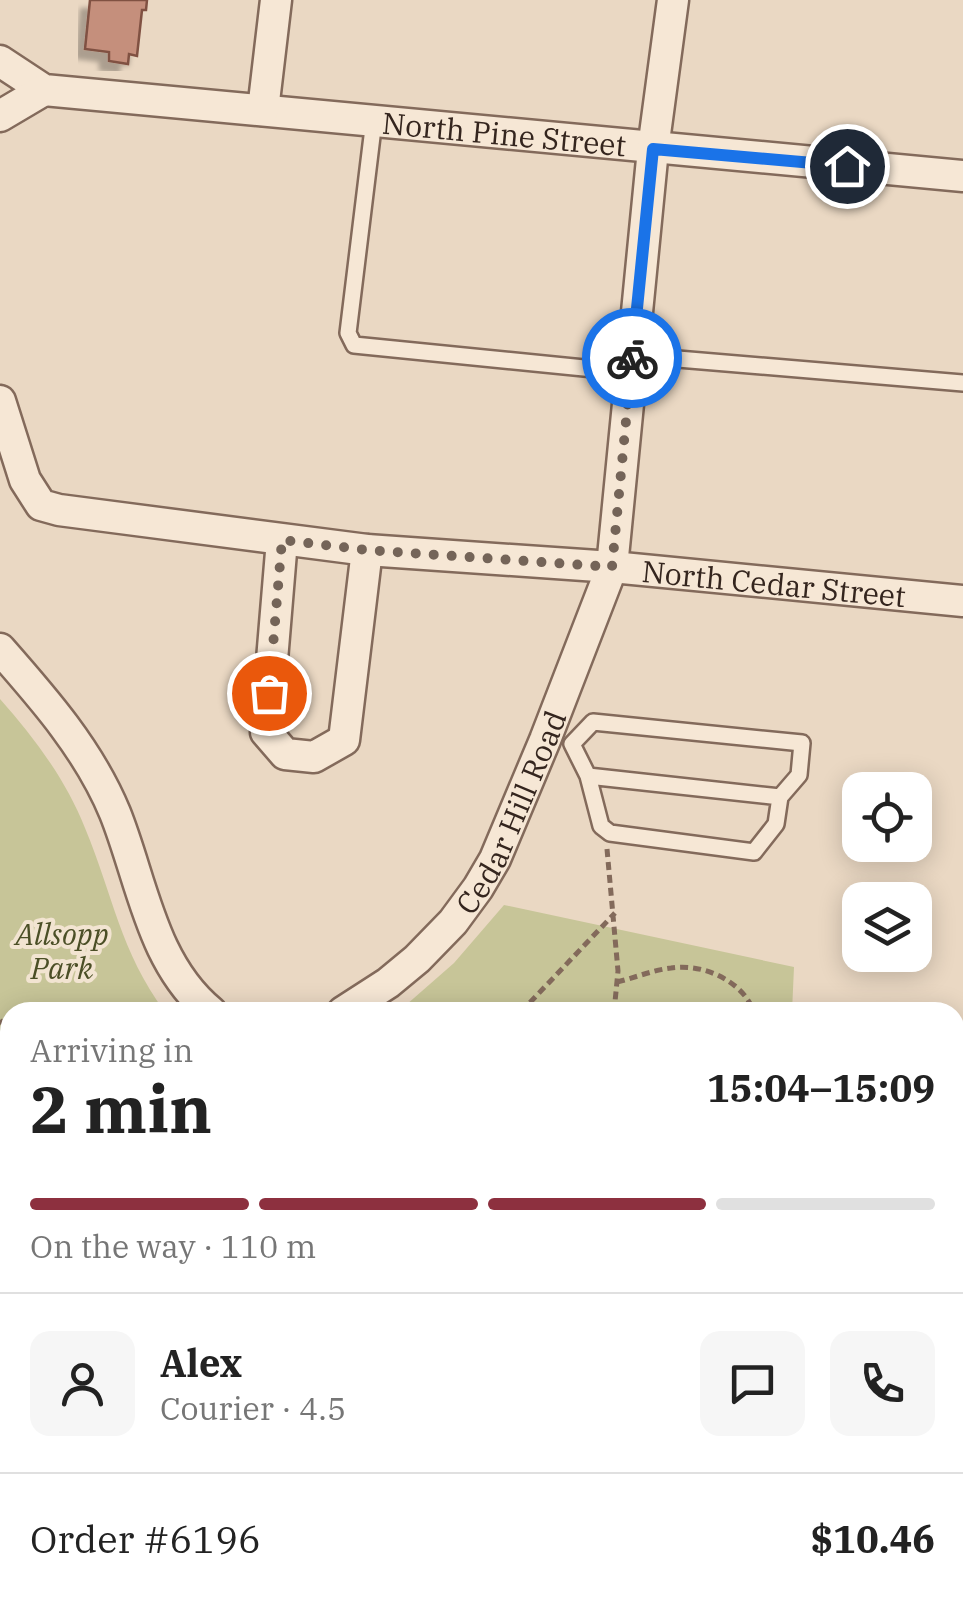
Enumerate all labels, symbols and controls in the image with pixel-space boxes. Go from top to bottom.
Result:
street label: North Pine Street [381,102,628,164]
pin [805,124,890,209]
icon: home [820,139,875,194]
courier [582,308,682,408]
icon: bike [605,331,660,386]
street label: North Cedar Street [640,551,908,615]
pin [227,651,312,736]
icon: bag [242,666,297,721]
street label: Cedar Hill Road [446,705,574,921]
map controls [842,772,932,972]
button: locate [842,772,932,862]
button: layers [842,882,932,972]
park label: Allsopp Park [13,914,109,987]
text: Arriving in [30,1029,193,1071]
text: 15:04–15:09 [707,1063,935,1112]
text: 2 min [30,1066,212,1151]
text: On the way · 110 m [30,1225,316,1267]
button: person [30,1331,135,1436]
button: chat [700,1331,805,1436]
button: phone [830,1331,935,1436]
text: Alex [160,1338,242,1387]
text: Courier · 4.5 [160,1387,346,1429]
text: Order #6196 [30,1514,261,1563]
text: $10.46 [810,1514,935,1563]

